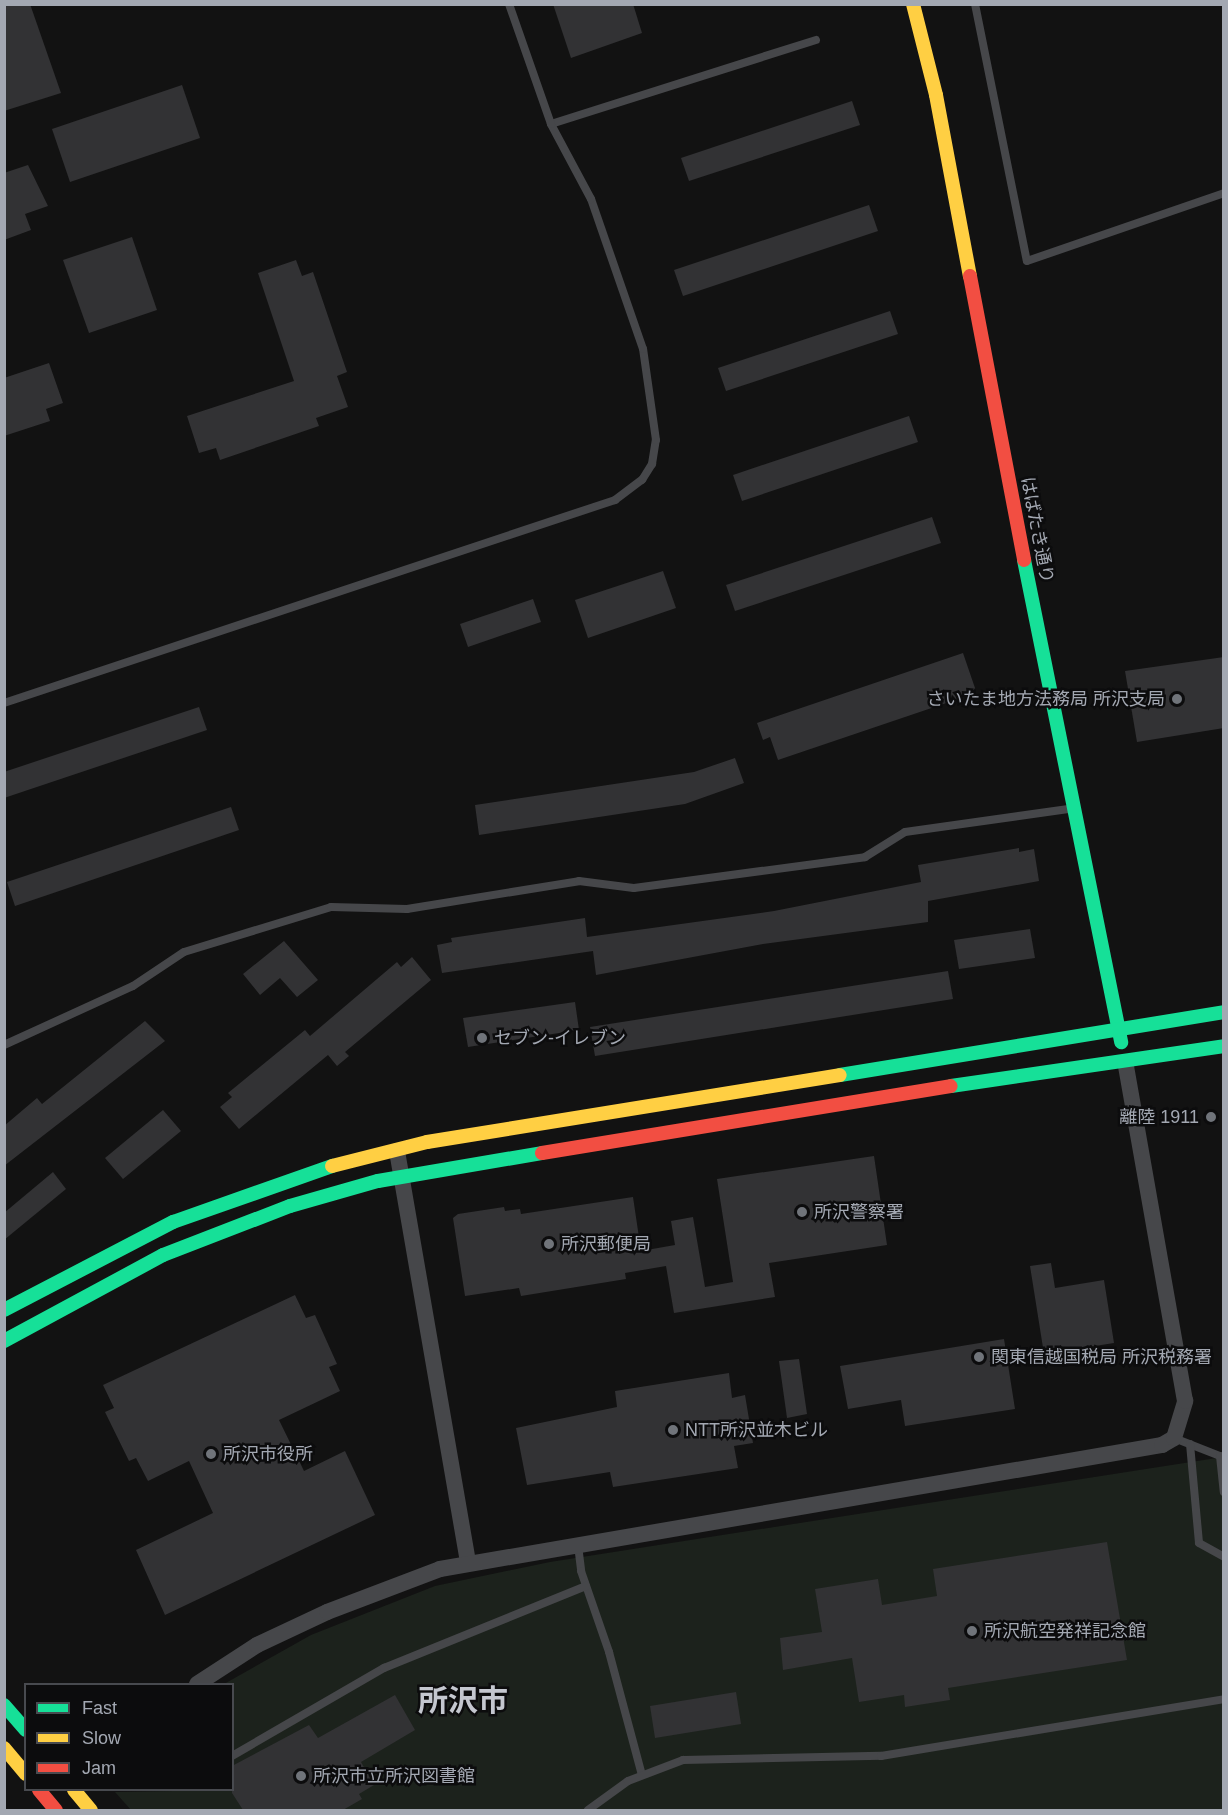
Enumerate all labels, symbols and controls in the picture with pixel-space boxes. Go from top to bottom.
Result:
street label: はばたき通り [1016,475,1058,585]
place label: さいたま地方法務局 所沢支局 [926,688,1165,710]
marker: さいたま地方法務局 所沢支局 [1170,692,1184,706]
place label: セブン-イレブン [494,1027,626,1049]
marker: セブン-イレブン [475,1031,489,1045]
place label: 離陸 1911 [1119,1106,1199,1128]
marker: 離陸 1911 [1204,1110,1218,1124]
place label: 所沢警察署 [814,1201,904,1223]
marker: 所沢警察署 [795,1205,809,1219]
place label: 所沢郵便局 [561,1233,651,1255]
marker: 所沢郵便局 [542,1237,556,1251]
place label: 関東信越国税局 所沢税務署 [991,1346,1212,1368]
marker: 関東信越国税局 所沢税務署 [972,1350,986,1364]
place label: NTT所沢並木ビル [685,1419,828,1441]
marker: NTT所沢並木ビル [666,1423,680,1437]
place label: 所沢市役所 [223,1443,313,1465]
marker: 所沢市役所 [204,1447,218,1461]
place label: 所沢航空発祥記念館 [984,1620,1146,1642]
marker: 所沢航空発祥記念館 [965,1624,979,1638]
legend [24,1683,234,1791]
district label: 所沢市 [418,1683,508,1719]
text: Fast [82,1698,117,1718]
text: Slow [82,1728,121,1748]
text: Jam [82,1758,116,1778]
place label: 所沢市立所沢図書館 [313,1765,475,1787]
marker: 所沢市立所沢図書館 [294,1769,308,1783]

